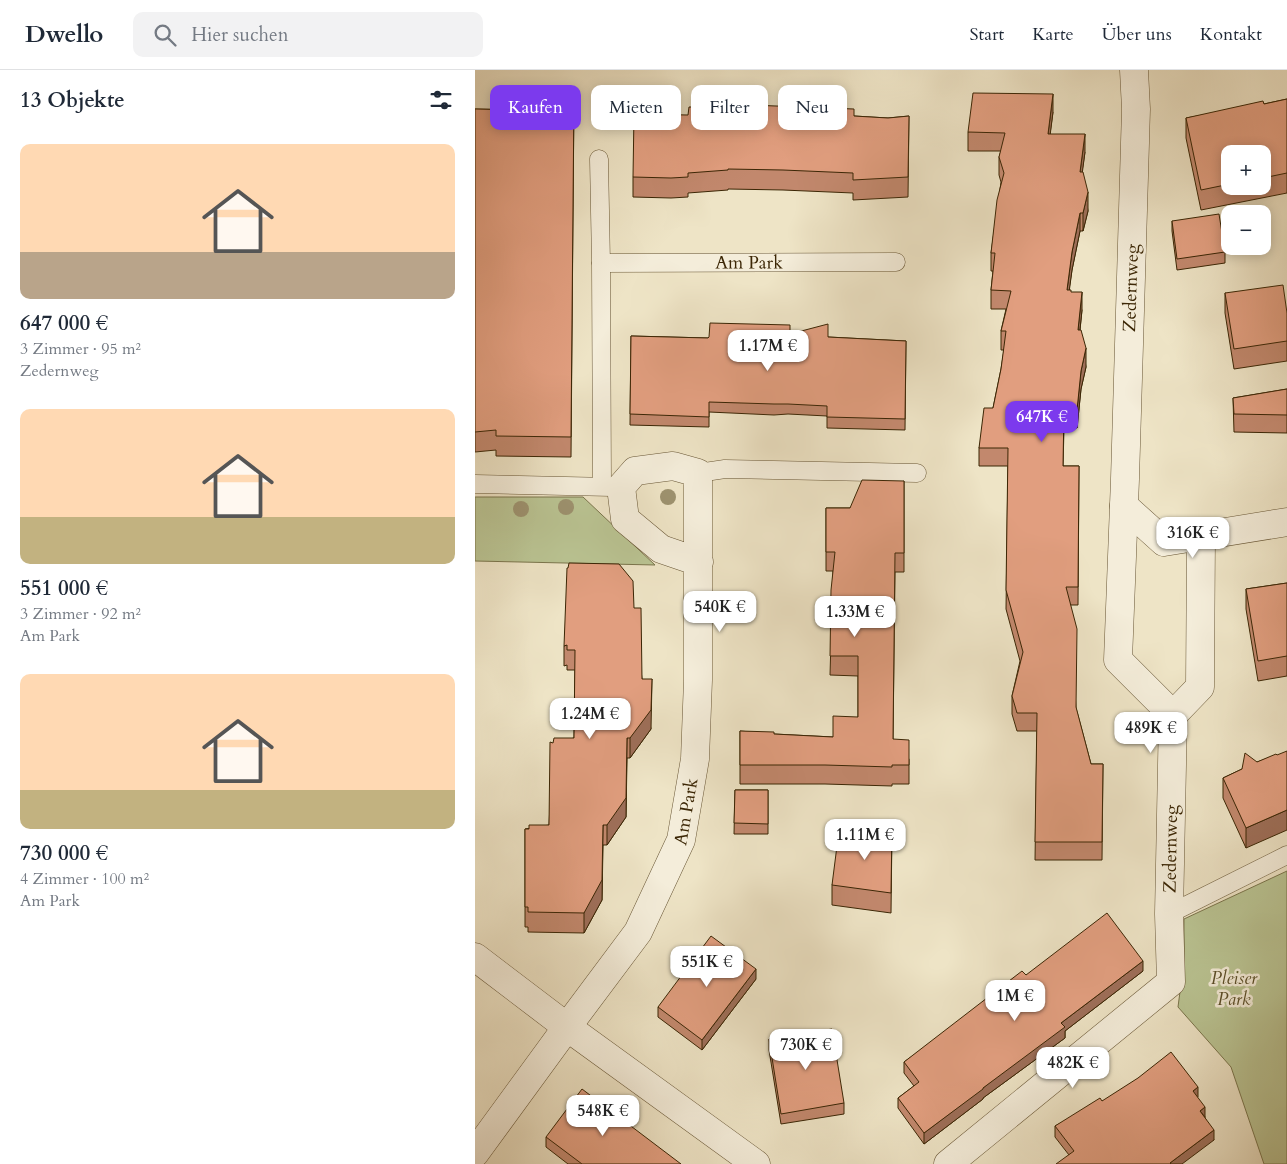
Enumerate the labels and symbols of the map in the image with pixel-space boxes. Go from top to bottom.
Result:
street label: Zedernweg [1117,243,1145,333]
street label: Am Park [715,250,783,275]
pin: 1.17M € [722,330,814,372]
pin: 647K € [1001,400,1083,443]
pin: 316K € [1152,516,1234,559]
pin: 540K € [679,590,761,633]
pin: 1.33M € [809,596,901,638]
pin: 1.24M € [544,698,636,740]
pin: 489K € [1110,712,1192,754]
street label: Am Park [668,776,704,847]
street label: Zedernweg [1157,804,1184,893]
pin: 1.11M € [819,818,911,861]
pin: 551K € [666,946,748,988]
park label: Pleiser Park [1211,966,1258,1012]
pin: 1M € [985,980,1045,1022]
pin: 730K € [765,1028,847,1071]
pin: 482K € [1032,1046,1114,1089]
pin: 548K € [562,1094,644,1137]

